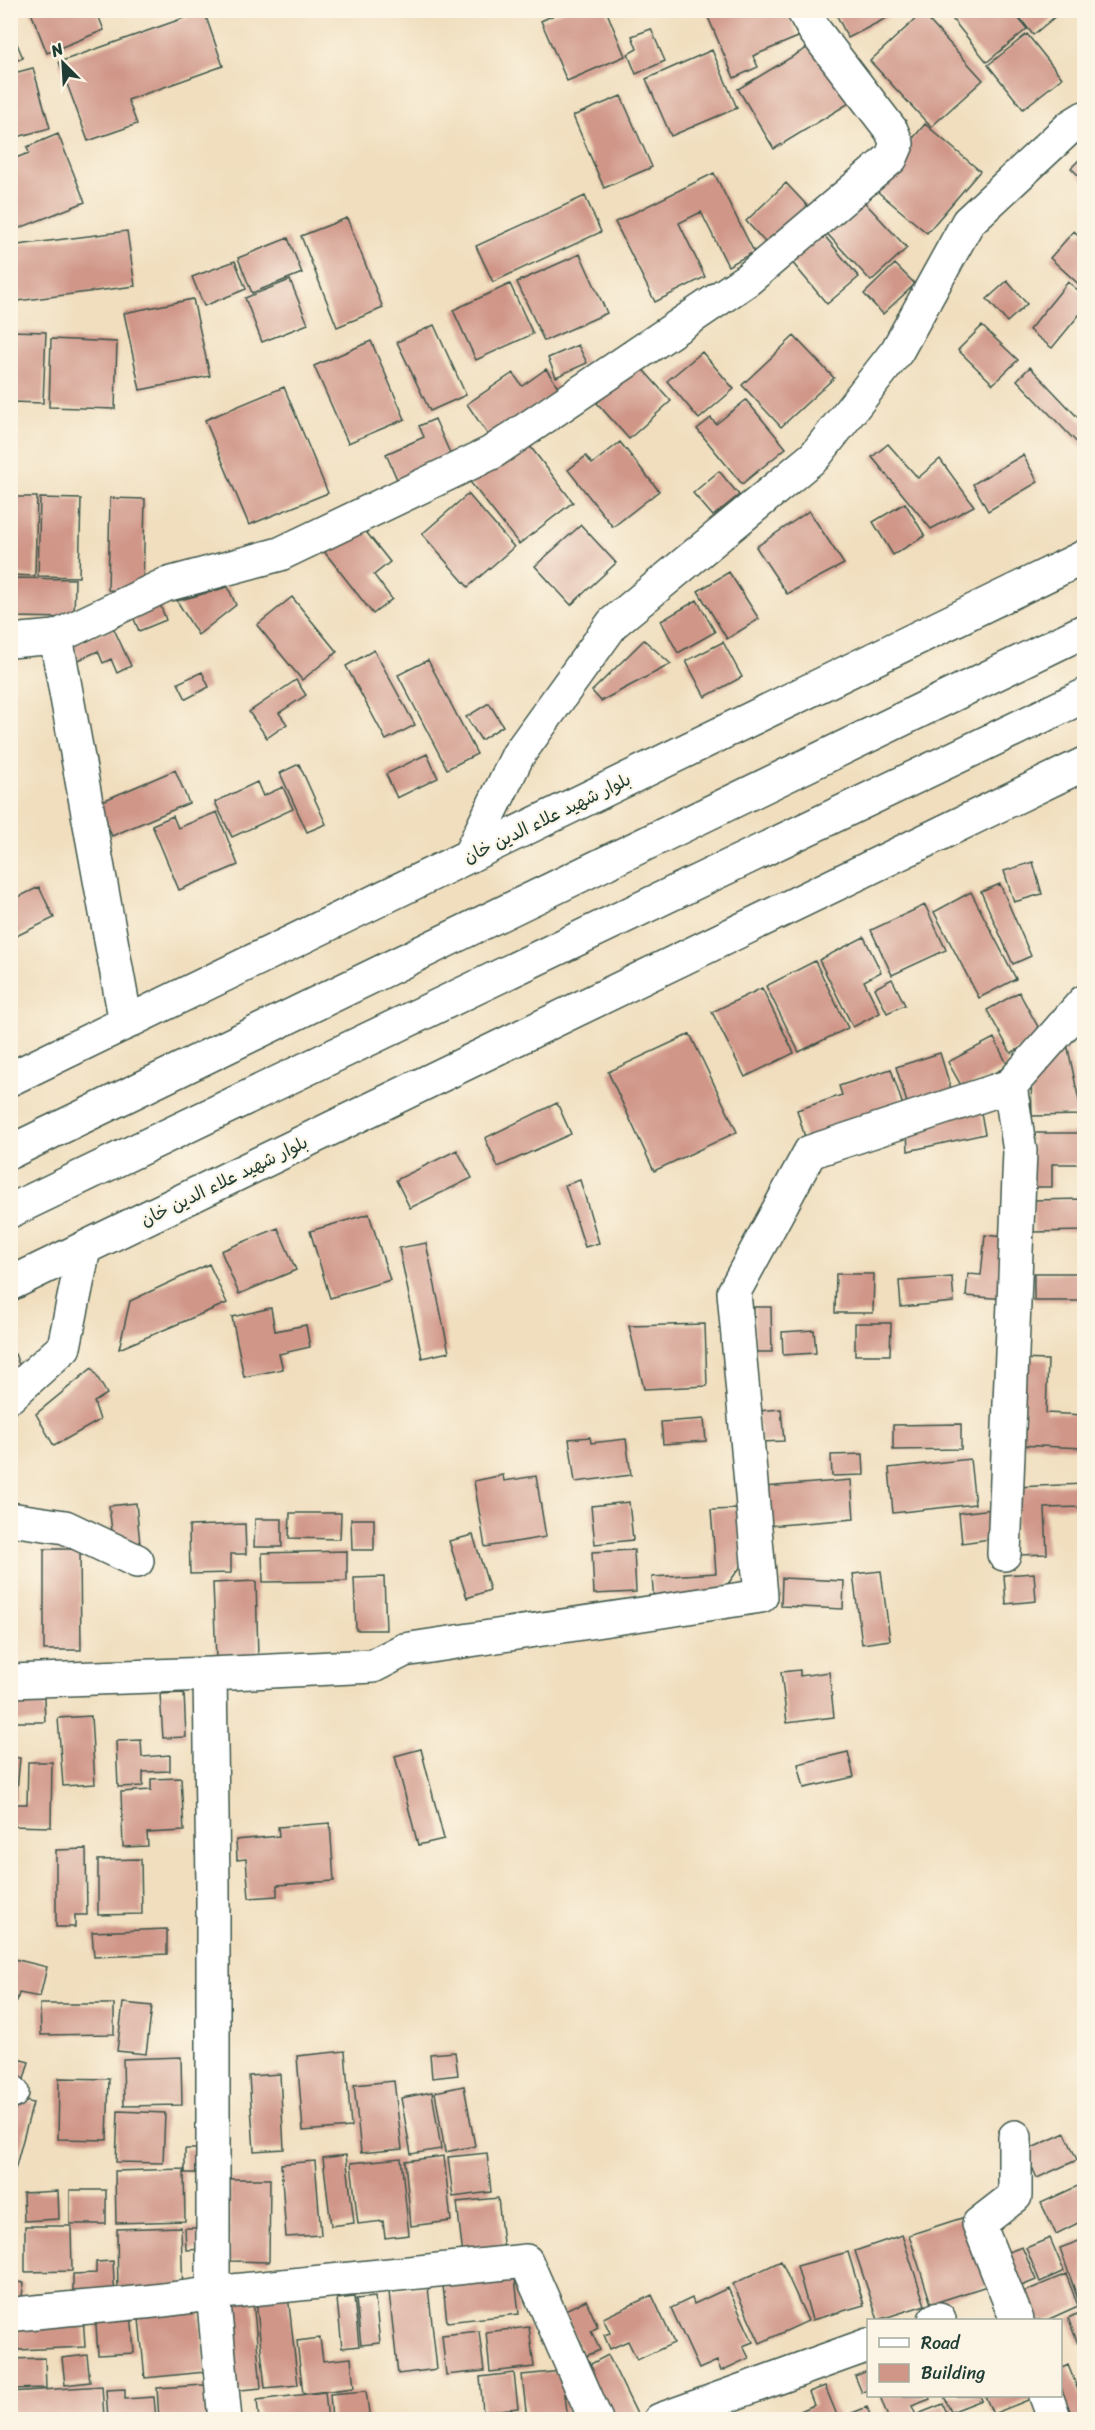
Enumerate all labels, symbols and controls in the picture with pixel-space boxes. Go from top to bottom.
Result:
north arrow [33,33,93,93]
text: N [45,34,69,66]
street label: بلوار شهید علاء الدین خان [458,763,636,873]
street label: بلوار شهید علاء الدین خان [135,1126,313,1236]
legend [867,2319,1062,2397]
text: Road [921,2327,961,2359]
text: Building [921,2357,985,2389]

